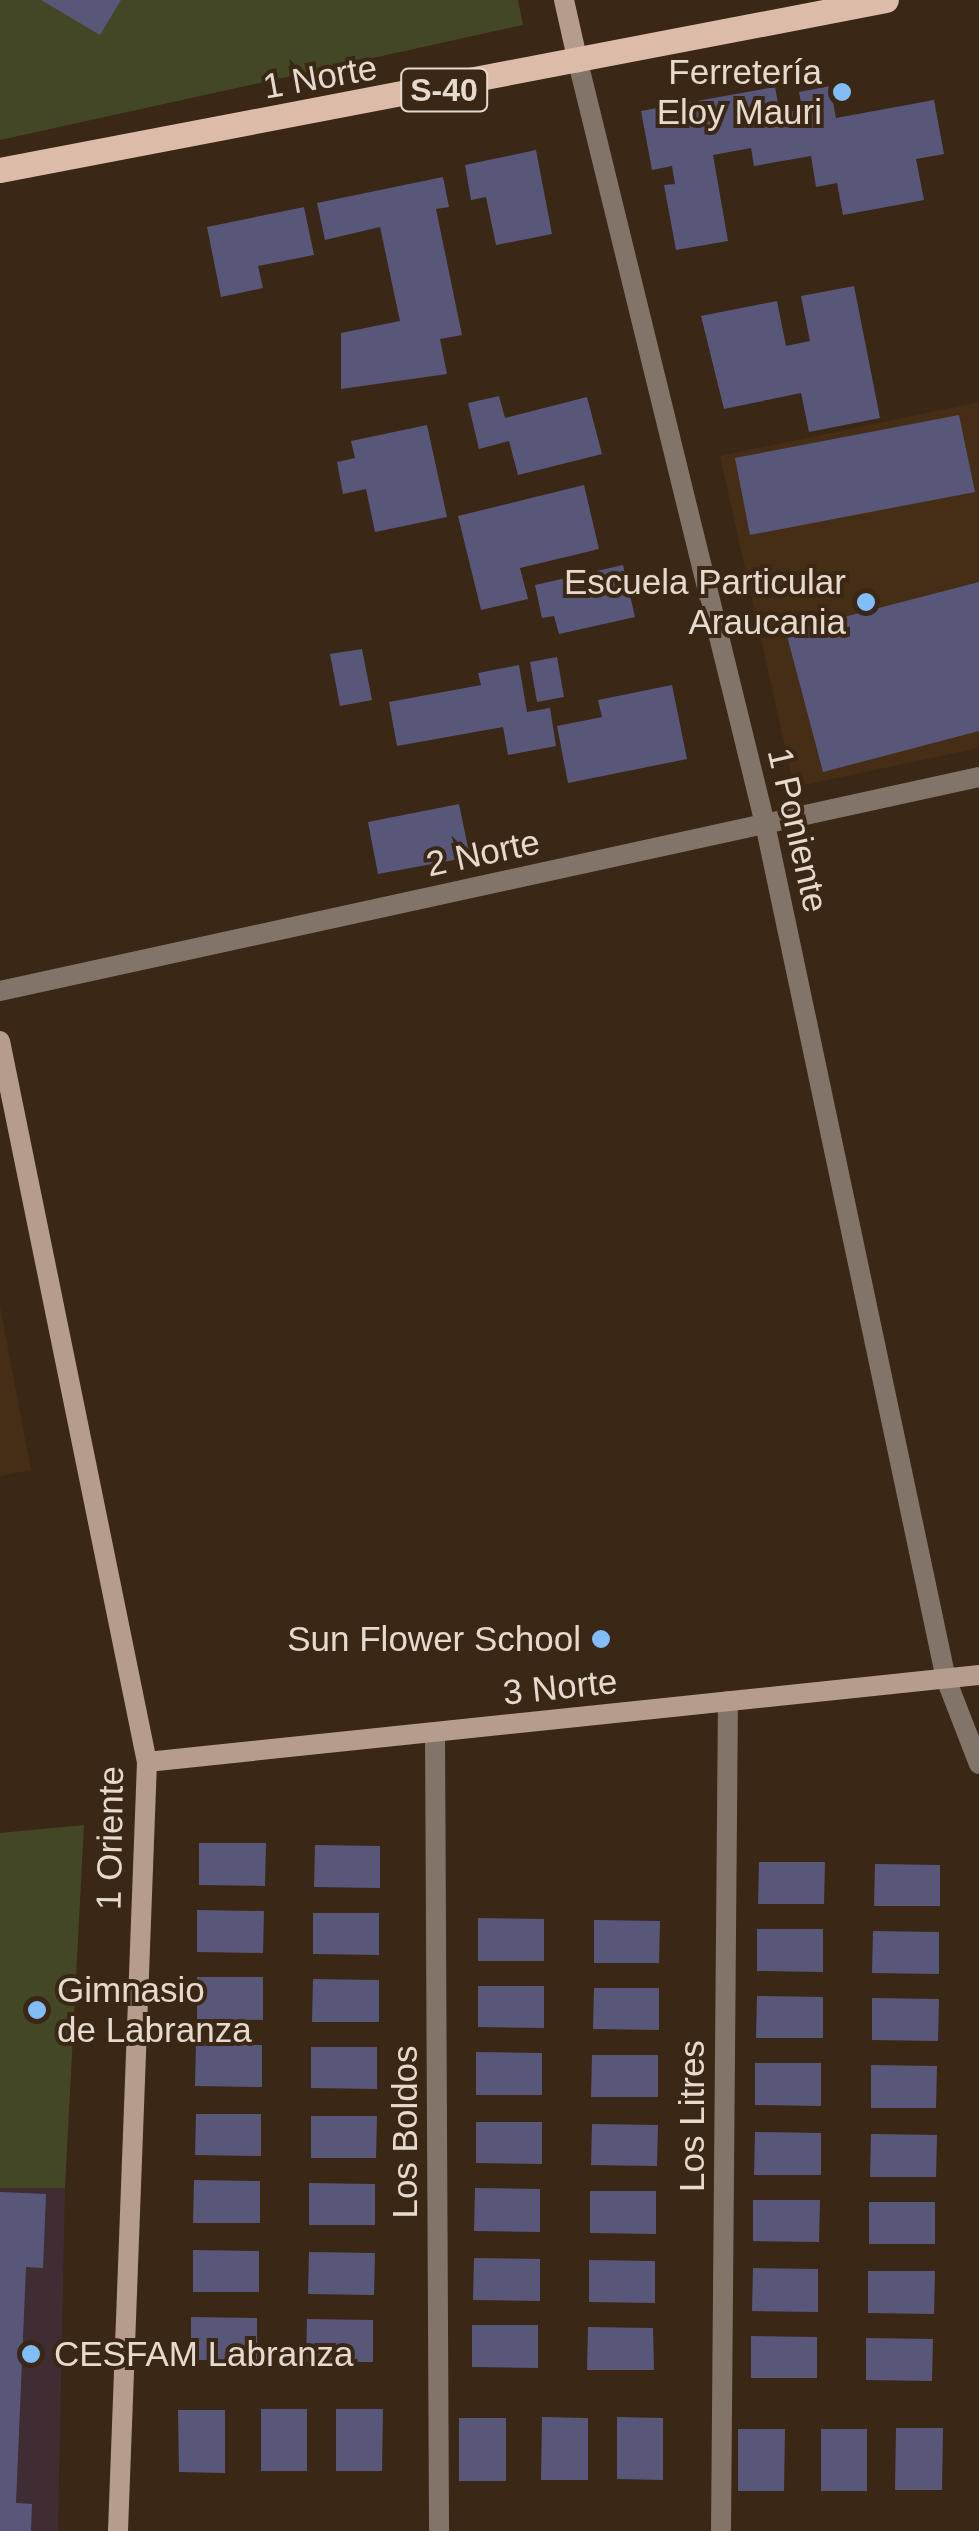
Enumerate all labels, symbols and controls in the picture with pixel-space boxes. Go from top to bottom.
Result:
street label: 1 Norte [260,46,380,108]
place label: Ferretería Eloy Mauri [657,51,822,133]
road number: S-40 [399,63,489,117]
marker: Ferretería Eloy Mauri [831,81,853,103]
place label: Escuela Particular Araucania [564,561,846,643]
marker: Escuela Particular Araucania [855,591,877,613]
street label: 1 Poniente [759,744,837,916]
street label: 2 Norte [423,821,543,885]
place label: Sun Flower School [287,1618,581,1660]
marker: Sun Flower School [590,1628,612,1650]
street label: 3 Norte [501,1660,619,1714]
street label: 1 Oriente [88,1766,132,1910]
place label: Gimnasio de Labranza [57,1969,252,2051]
marker: Gimnasio de Labranza [26,1999,48,2021]
street label: Los Litres [671,2040,713,2192]
street label: Los Boldos [384,2045,426,2219]
place label: CESFAM Labranza [54,2333,354,2375]
marker: CESFAM Labranza [18,2341,44,2367]

